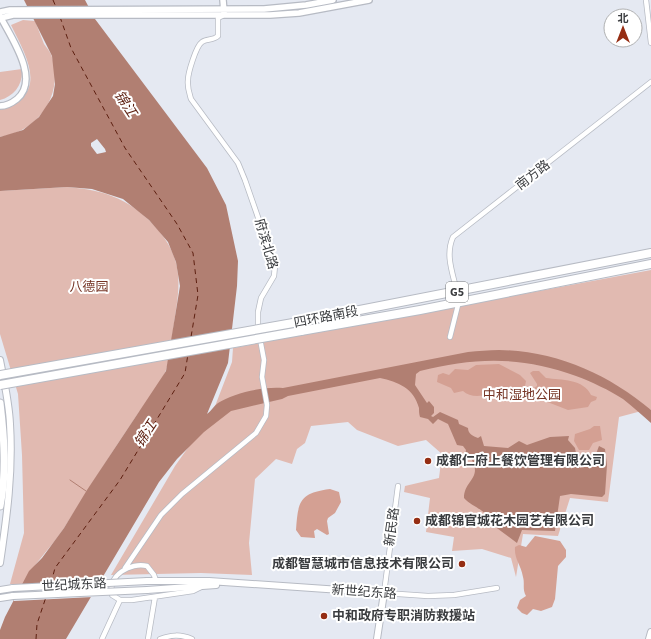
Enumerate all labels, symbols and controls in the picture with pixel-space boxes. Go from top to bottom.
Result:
north arrow [603,8,643,48]
text: 北 [618,11,629,26]
water label: 锦江 [109,87,142,123]
street label: 南方路 [512,156,554,194]
street label: 府滨北路 [250,217,282,271]
park label: 八德园 [69,278,109,296]
road number: G5 [446,282,468,302]
street label: 四环路南段 [292,302,360,332]
park label: 中和湿地公园 [483,386,561,404]
water label: 锦江 [130,415,163,451]
place label: 成都仁府上餐饮管理有限公司 [436,452,605,470]
marker: 成都仁府上餐饮管理有限公司 [423,456,433,466]
street label: 新民路 [380,506,404,548]
place label: 成都锦官城花木园艺有限公司 [425,512,594,530]
marker: 成都锦官城花木园艺有限公司 [412,516,422,526]
place label: 成都智慧城市信息技术有限公司 [272,555,454,573]
marker: 成都智慧城市信息技术有限公司 [457,559,467,569]
street label: 世纪城东路 [41,574,107,596]
street label: 新世纪东路 [331,581,397,603]
place label: 中和政府专职消防救援站 [332,607,475,625]
marker: 中和政府专职消防救援站 [319,611,329,621]

